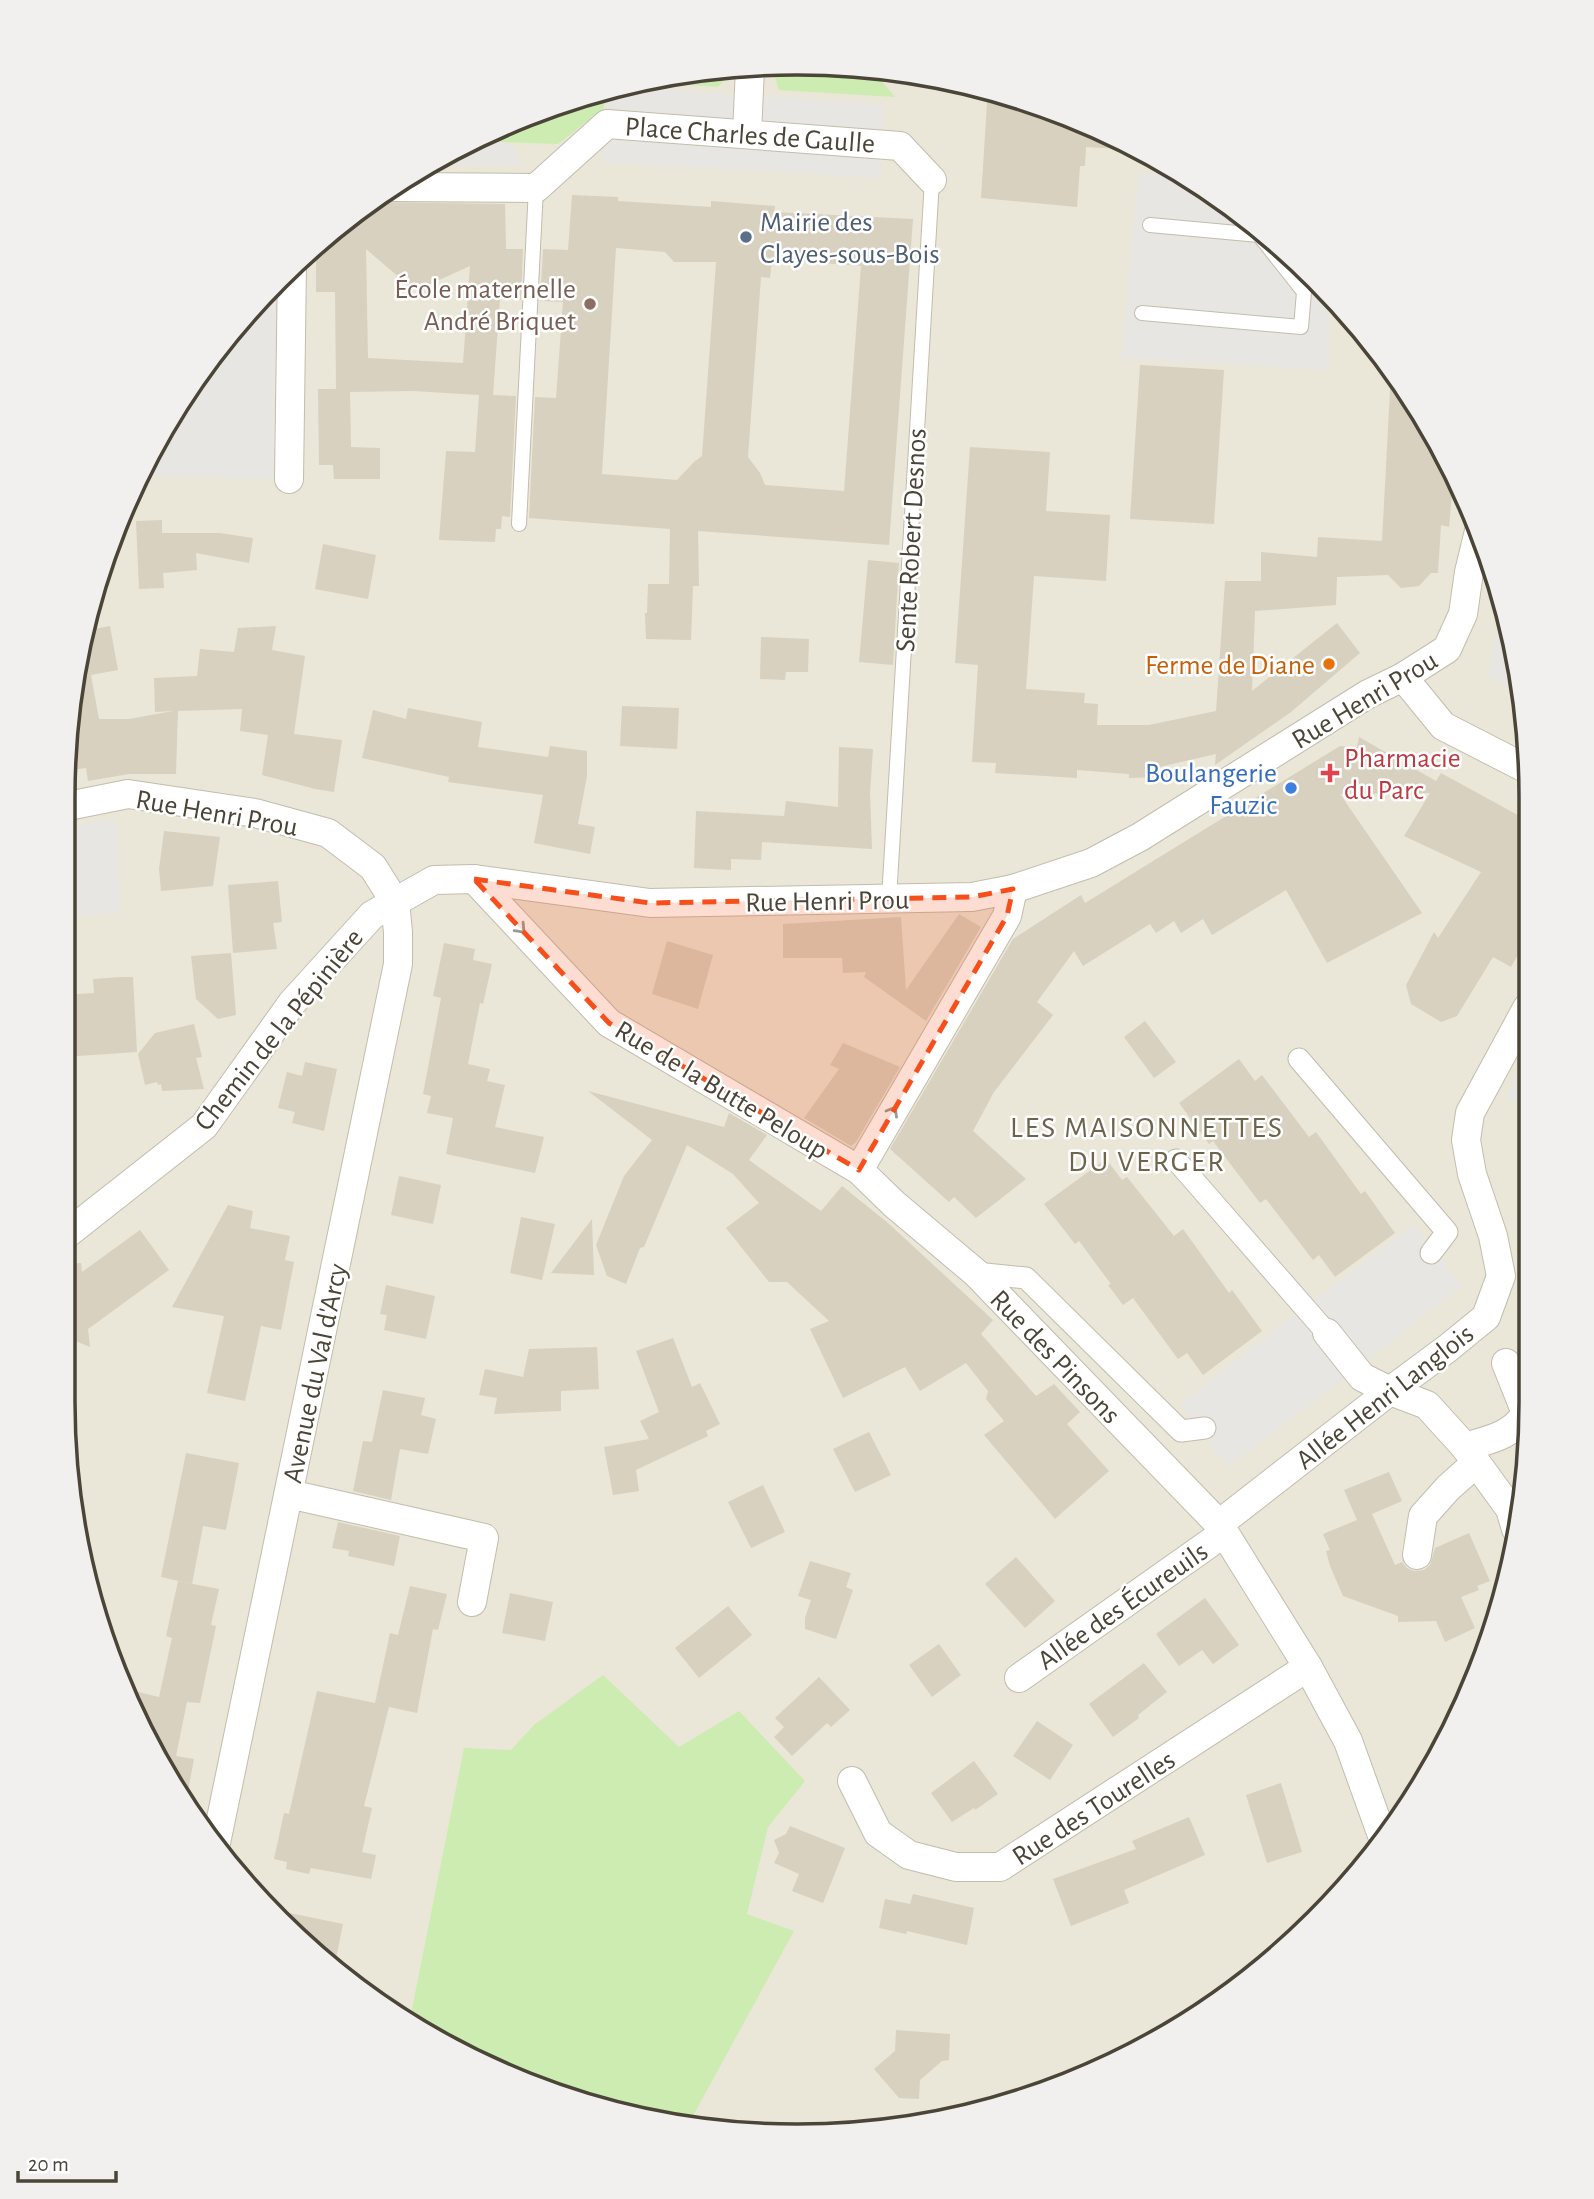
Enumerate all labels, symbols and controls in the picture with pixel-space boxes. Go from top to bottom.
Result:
street label: Place Charles de Gaulle [624,113,876,159]
place label: Mairie des Clayes-sous-Bois [760,209,940,269]
marker: Mairie des Clayes-sous-Bois [738,229,754,245]
place label: École maternelle André Briquet [394,273,576,336]
marker: École maternelle André Briquet [582,296,598,312]
street label: Sente Robert Desnos [892,427,932,653]
street label: Rue Henri Prou [1287,646,1443,755]
place label: Ferme de Diane [1145,652,1315,680]
marker: Ferme de Diane [1321,656,1337,672]
place label: Pharmacie du Parc [1344,745,1461,805]
place label: Boulangerie Fauzic [1145,760,1277,820]
marker: Pharmacie du Parc [1322,765,1338,781]
marker: Boulangerie Fauzic [1283,780,1299,796]
street label: Rue Henri Prou [133,786,300,842]
street label: Rue Henri Prou [745,887,909,917]
one-way arrow [512,920,525,933]
street label: Chemin de la Pépinière [190,924,369,1136]
street label: Rue de la Butte Peloup [610,1016,832,1165]
one-way arrow [885,1106,898,1118]
district label: LES MAISONNETTES DU VERGER [1010,1113,1284,1177]
street label: Avenue du Val d'Arcy [279,1261,353,1486]
street label: Rue des Pinsons [984,1285,1125,1430]
street label: Allée Henri Langlois [1291,1320,1479,1475]
street label: Allée des Écureuils [1031,1535,1213,1676]
street label: Rue des Tourelles [1008,1746,1180,1872]
scale bar [18,2140,116,2184]
text: 20 m [28,2154,69,2175]

